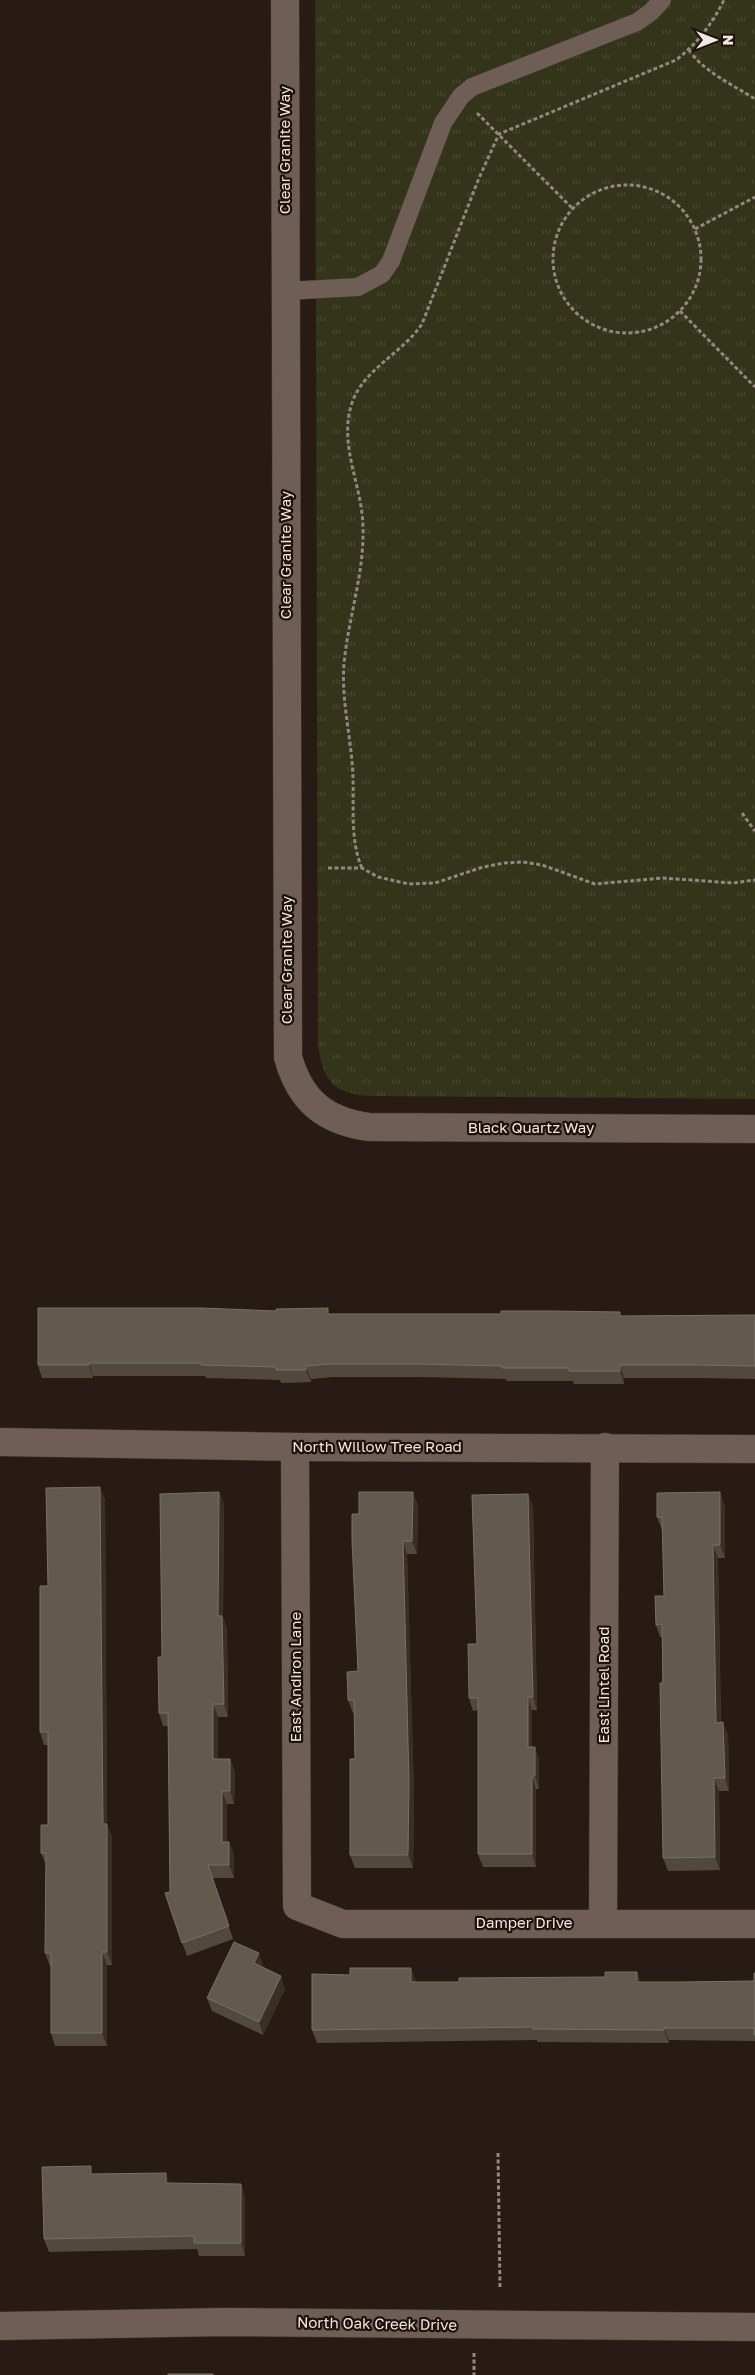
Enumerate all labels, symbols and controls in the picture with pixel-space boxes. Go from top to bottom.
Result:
north arrow [690,15,740,65]
text: N [720,35,737,45]
street label: Clear Granite Way [275,85,293,214]
street label: Clear Granite Way [276,490,294,619]
street label: Clear Granite Way [277,895,295,1024]
street label: Black Quartz Way [468,1118,595,1136]
street label: North Willow Tree Road [292,1437,462,1455]
street label: East Andiron Lane [286,1611,304,1742]
street label: East Lintel Road [594,1627,612,1743]
street label: Damper Drive [476,1913,573,1931]
street label: North Oak Creek Drive [297,2313,457,2333]

